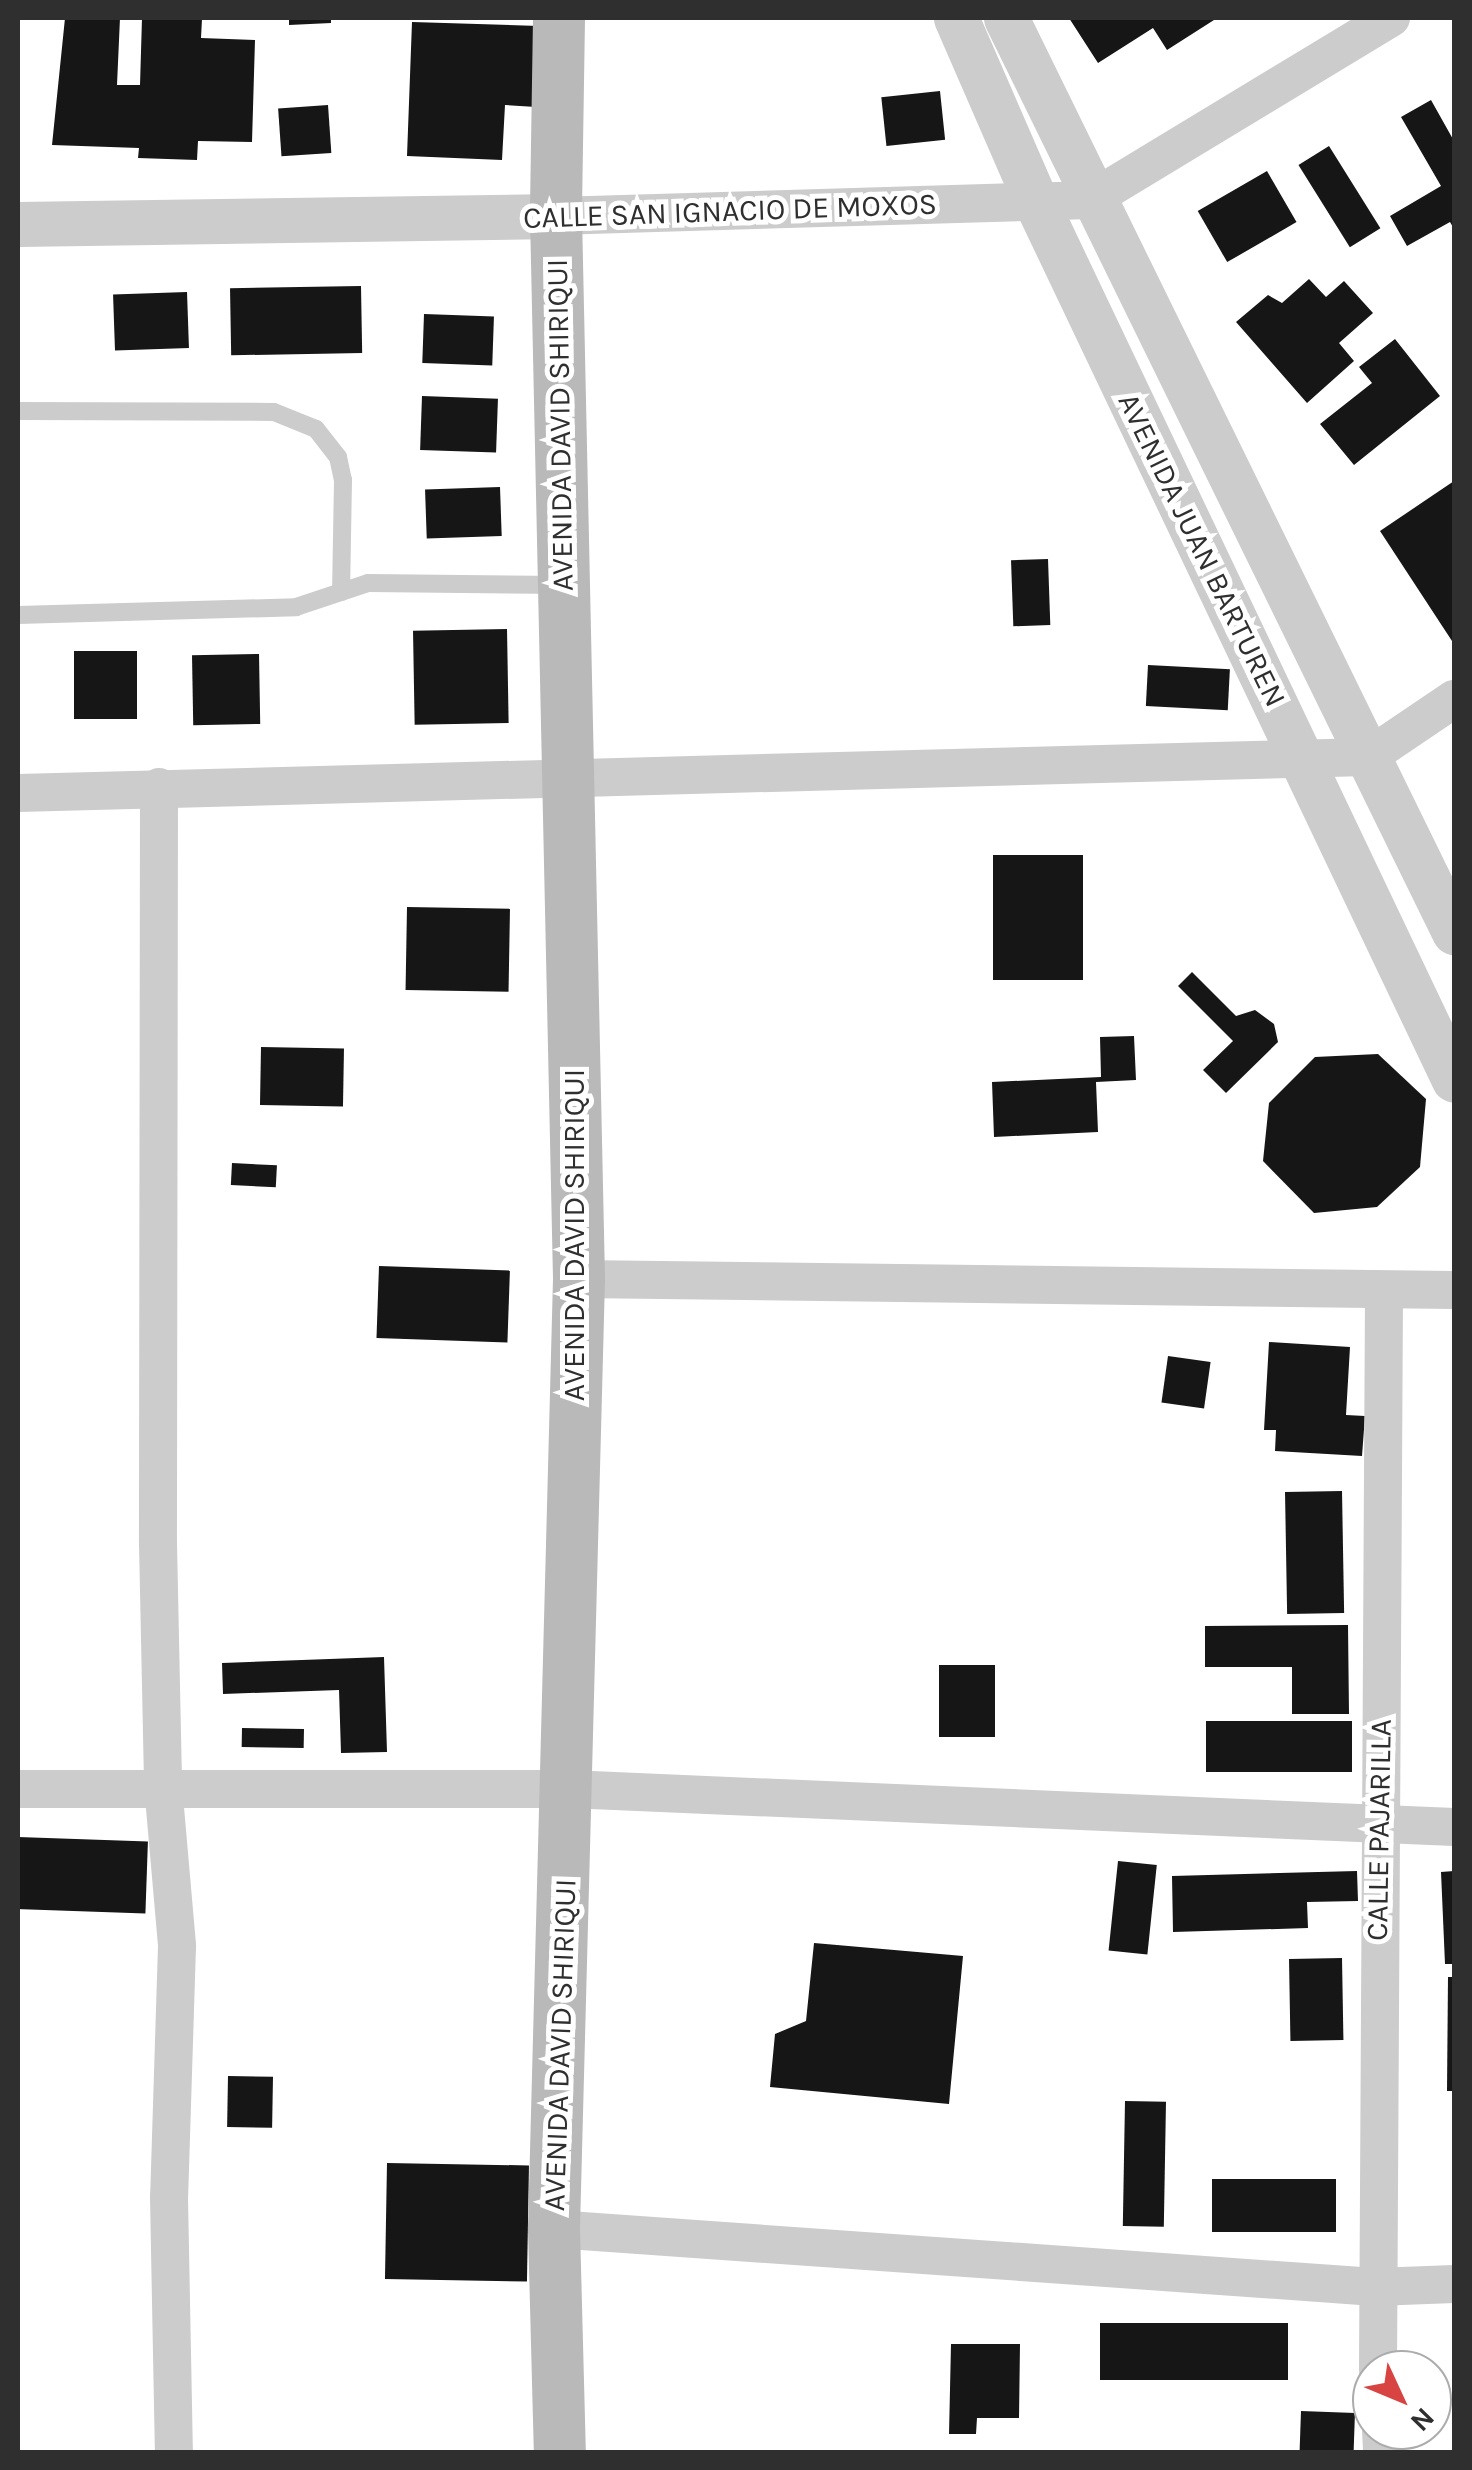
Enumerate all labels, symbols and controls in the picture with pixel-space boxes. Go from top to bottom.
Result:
street label: CALLE SAN IGNACIO DE MOXOS [522,186,938,236]
street label: AVENIDA DAVID SHIRIQUI [539,258,581,592]
street label: AVENIDA JUAN BARTUREN [1110,387,1294,713]
street label: AVENIDA DAVID SHIRIQUI [556,1069,592,1401]
street label: CALLE PAJARILLA [1359,1719,1399,1941]
street label: AVENIDA DAVID SHIRIQUI [536,1878,584,2212]
north arrow [1352,2350,1452,2450]
text: N [1404,2401,1441,2438]

